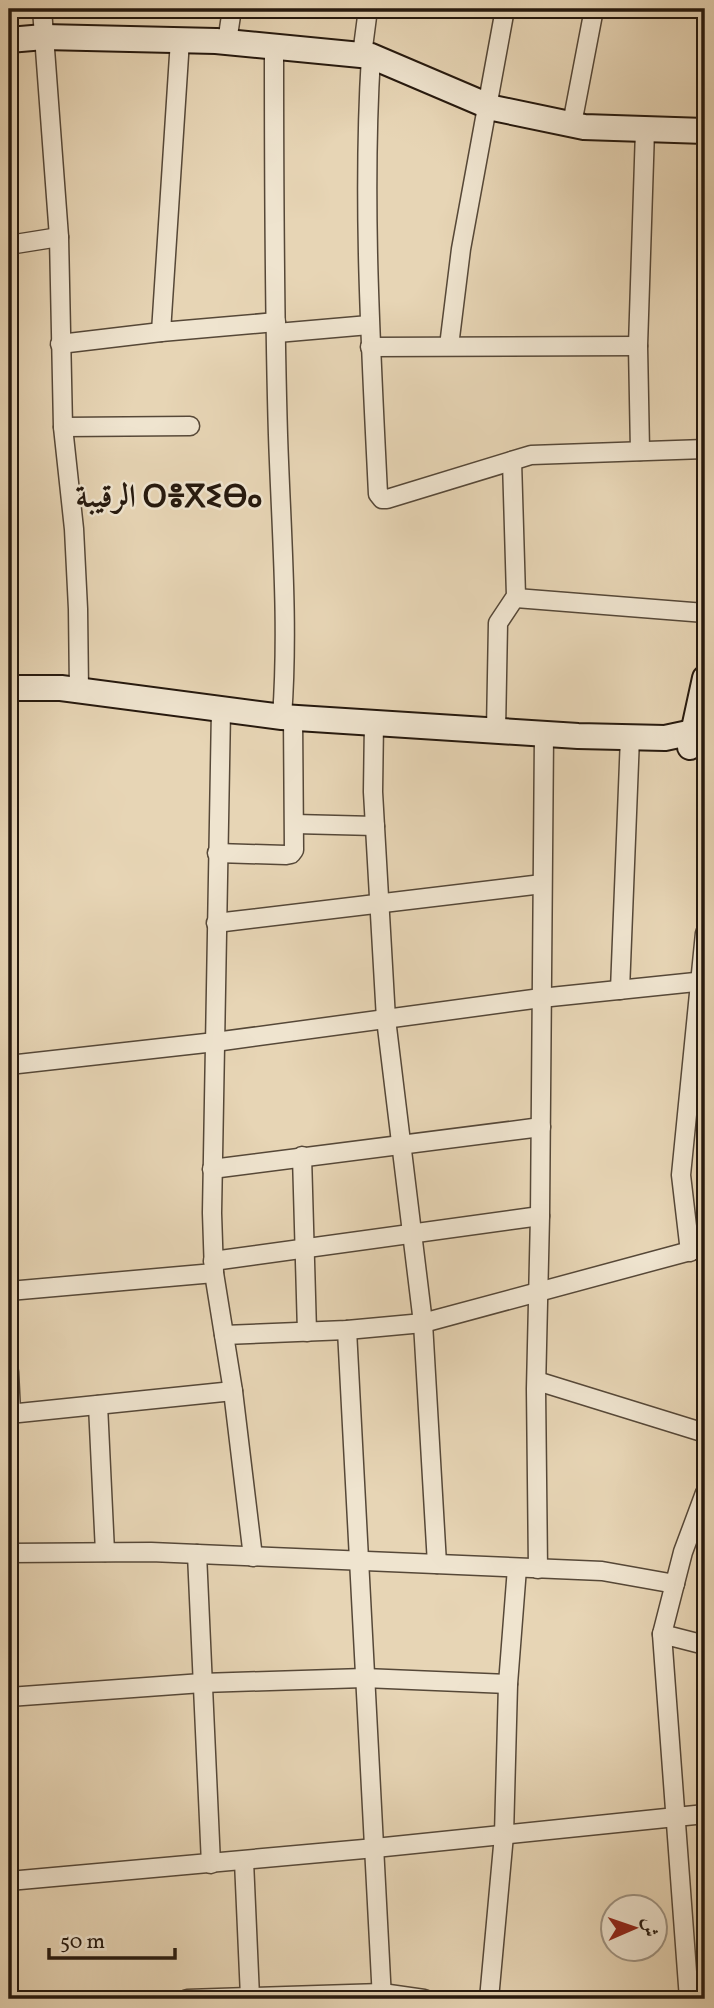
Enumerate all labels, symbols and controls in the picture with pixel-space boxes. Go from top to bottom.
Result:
district label: الرقيبة ⵔⴻⴳⵉⴱⴰ [76,477,262,521]
north arrow [598,1892,668,1962]
scale bar [49,1917,175,1961]
text: ش [636,1918,662,1937]
text: 50 m [60,1928,105,1957]

